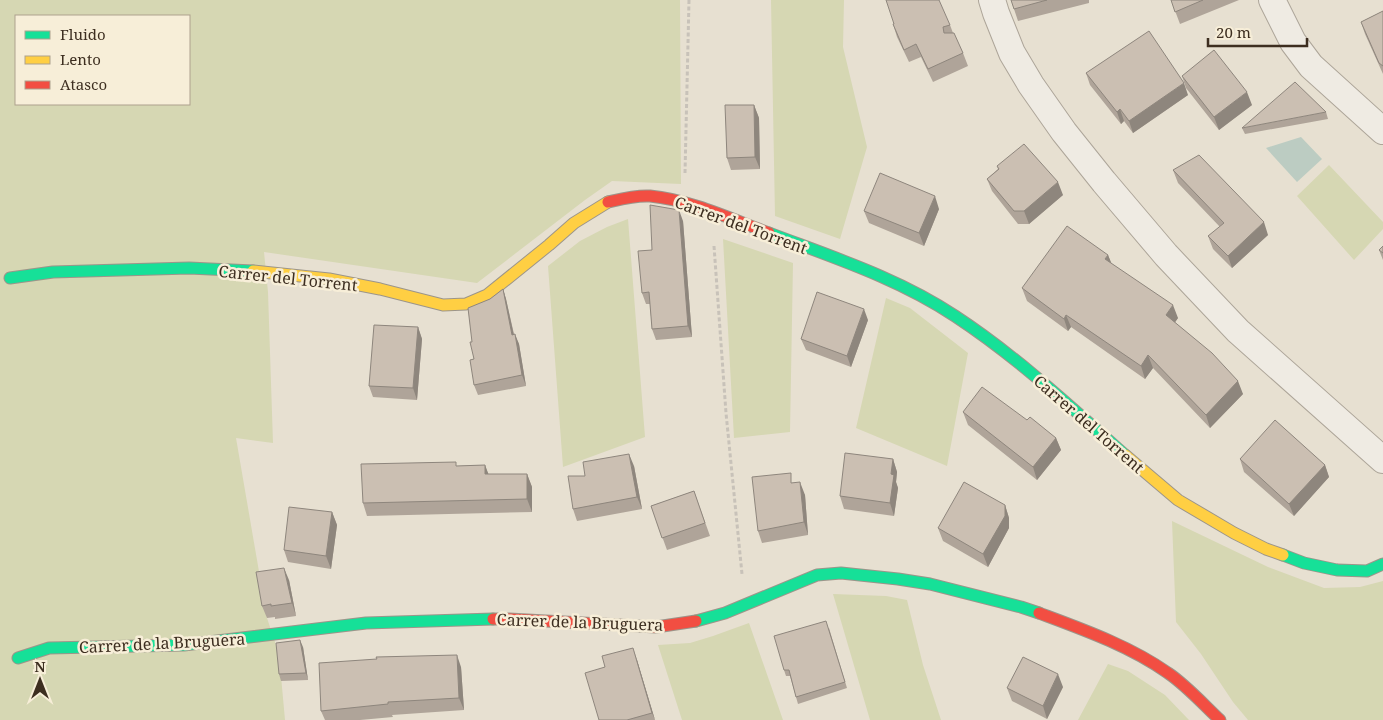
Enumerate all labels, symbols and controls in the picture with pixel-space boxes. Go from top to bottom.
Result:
legend [15,15,190,105]
scale bar [1208,15,1307,47]
text: 20 m [1216,22,1251,42]
text: Fluido [60,24,106,44]
text: Lento [60,49,101,69]
text: Atasco [60,74,107,94]
street label: Carrer del Torrent [672,191,811,259]
street label: Carrer del Torrent [217,260,359,296]
street label: Carrer del Torrent [1029,370,1149,478]
street label: Carrer de la Bruguera [496,608,664,636]
street label: Carrer de la Bruguera [78,628,246,658]
north arrow [15,655,65,705]
text: N [34,657,46,676]

